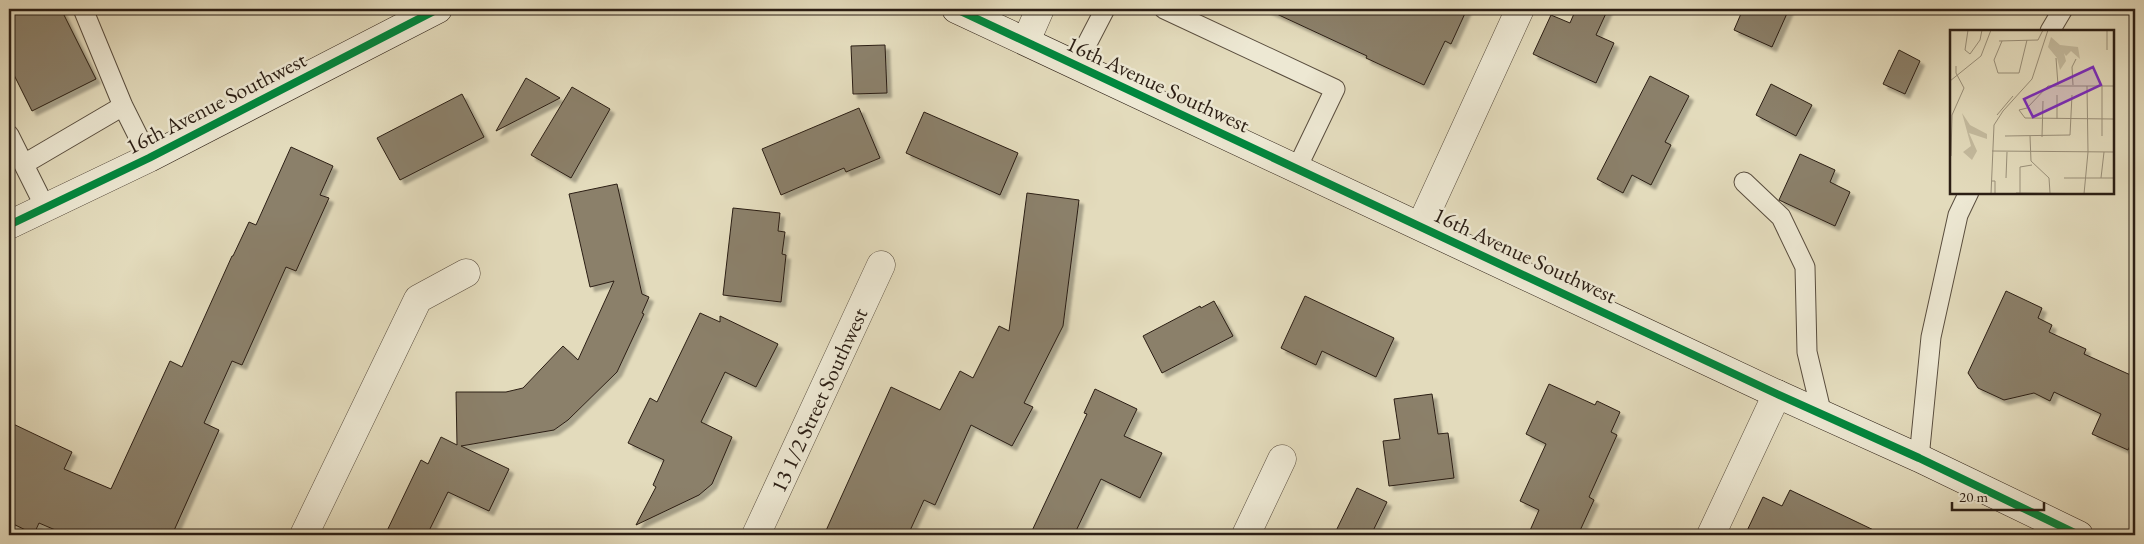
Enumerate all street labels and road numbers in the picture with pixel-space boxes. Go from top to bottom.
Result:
street label: 16th Avenue Southwest [1062,29,1254,139]
street label: 16th Avenue Southwest [121,45,311,161]
street label: 16th Avenue Southwest [1429,200,1621,310]
street label: 13 1/2 Street Southwest [763,303,874,497]

